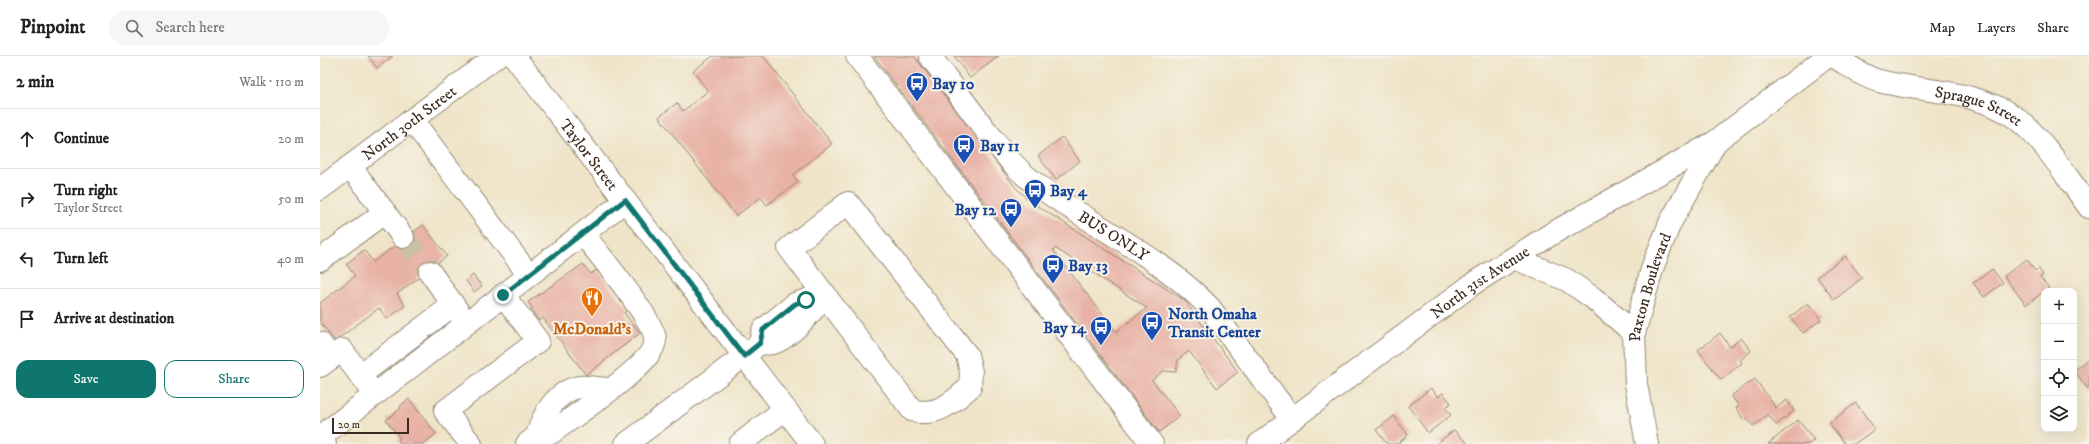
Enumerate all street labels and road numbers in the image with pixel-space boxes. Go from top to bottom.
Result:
street label: North 30th Street [358,81,460,165]
street label: Sprague Street [1934,82,2027,131]
street label: Taylor Street [555,115,622,195]
street label: BUS ONLY [1074,206,1153,266]
street label: Paxton Boulevard [1625,230,1676,342]
street label: North 31st Avenue [1427,241,1534,323]

